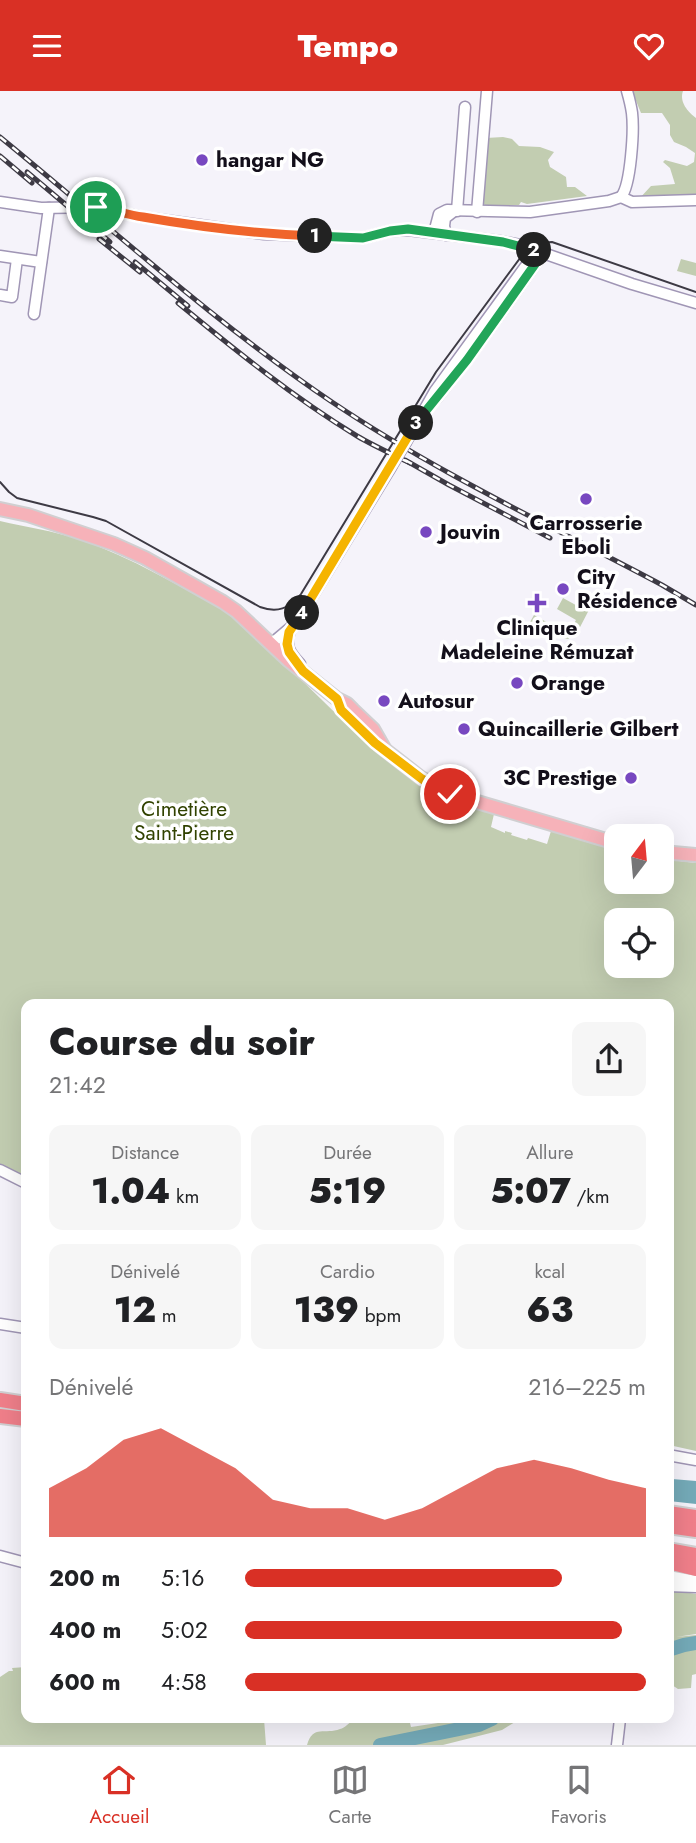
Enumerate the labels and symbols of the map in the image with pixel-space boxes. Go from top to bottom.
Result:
place label: hangar NG [216,145,324,175]
marker: hangar NG [194,152,210,168]
pin [66,177,126,237]
pin: 1 [298,219,332,253]
pin: 2 [516,233,552,267]
pin: 3 [398,405,434,441]
marker: Carrosserie Eboli [578,491,594,507]
place label: Carrosserie Eboli [529,508,643,562]
place label: Jouvin [436,517,500,547]
marker: Jouvin [418,524,434,540]
place label: City Résidence [577,562,677,616]
marker: City Résidence [555,581,571,597]
marker: Clinique Madeleine Rémuzat [527,593,547,613]
pin: 4 [284,595,320,631]
place label: Clinique Madeleine Rémuzat [441,613,634,667]
place label: Orange [531,668,605,698]
marker: Orange [509,675,525,691]
place label: Autosur [397,686,475,716]
marker: Autosur [376,693,392,709]
place label: Quincaillerie Gilbert [478,714,679,744]
marker: Quincaillerie Gilbert [456,721,472,737]
place label: 3C Prestige [503,763,617,793]
pin [420,764,480,824]
marker: 3C Prestige [623,770,639,786]
park label: Cimetière Saint-Pierre [134,794,234,848]
north arrow [604,824,674,894]

